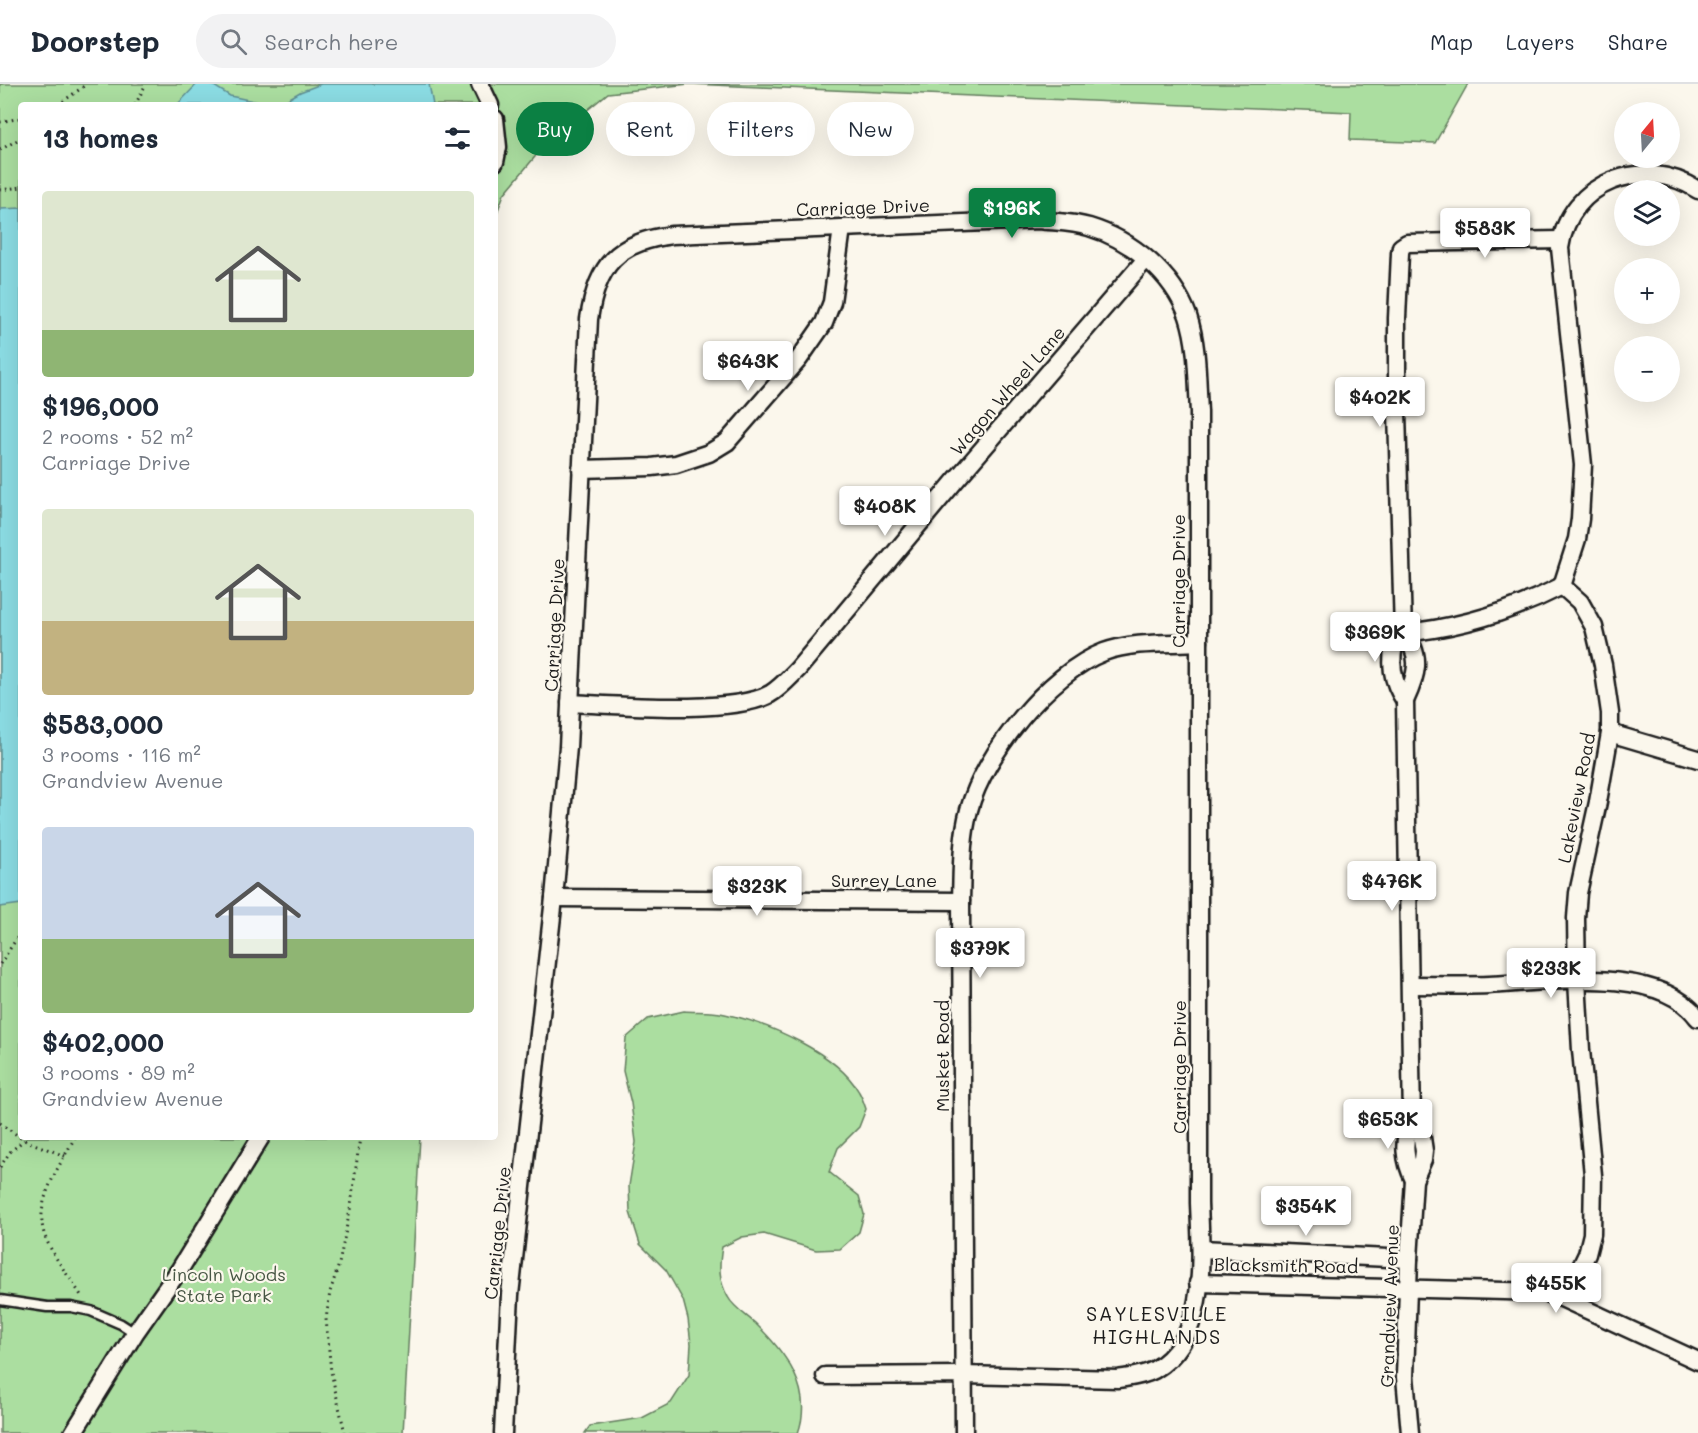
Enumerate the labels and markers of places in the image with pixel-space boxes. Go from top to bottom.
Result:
pin: $196K [970,188,1054,239]
pin: $583K [1443,208,1527,259]
pin: $643K [706,341,790,392]
pin: $402K [1338,377,1422,428]
pin: $408K [843,486,927,537]
pin: $369K [1333,612,1417,663]
pin: $476K [1350,861,1434,912]
pin: $323K [715,866,799,917]
pin: $379K [938,928,1022,979]
pin: $233K [1509,948,1593,999]
pin: $653K [1346,1099,1430,1150]
pin: $354K [1264,1186,1348,1237]
pin: $455K [1514,1263,1598,1314]

